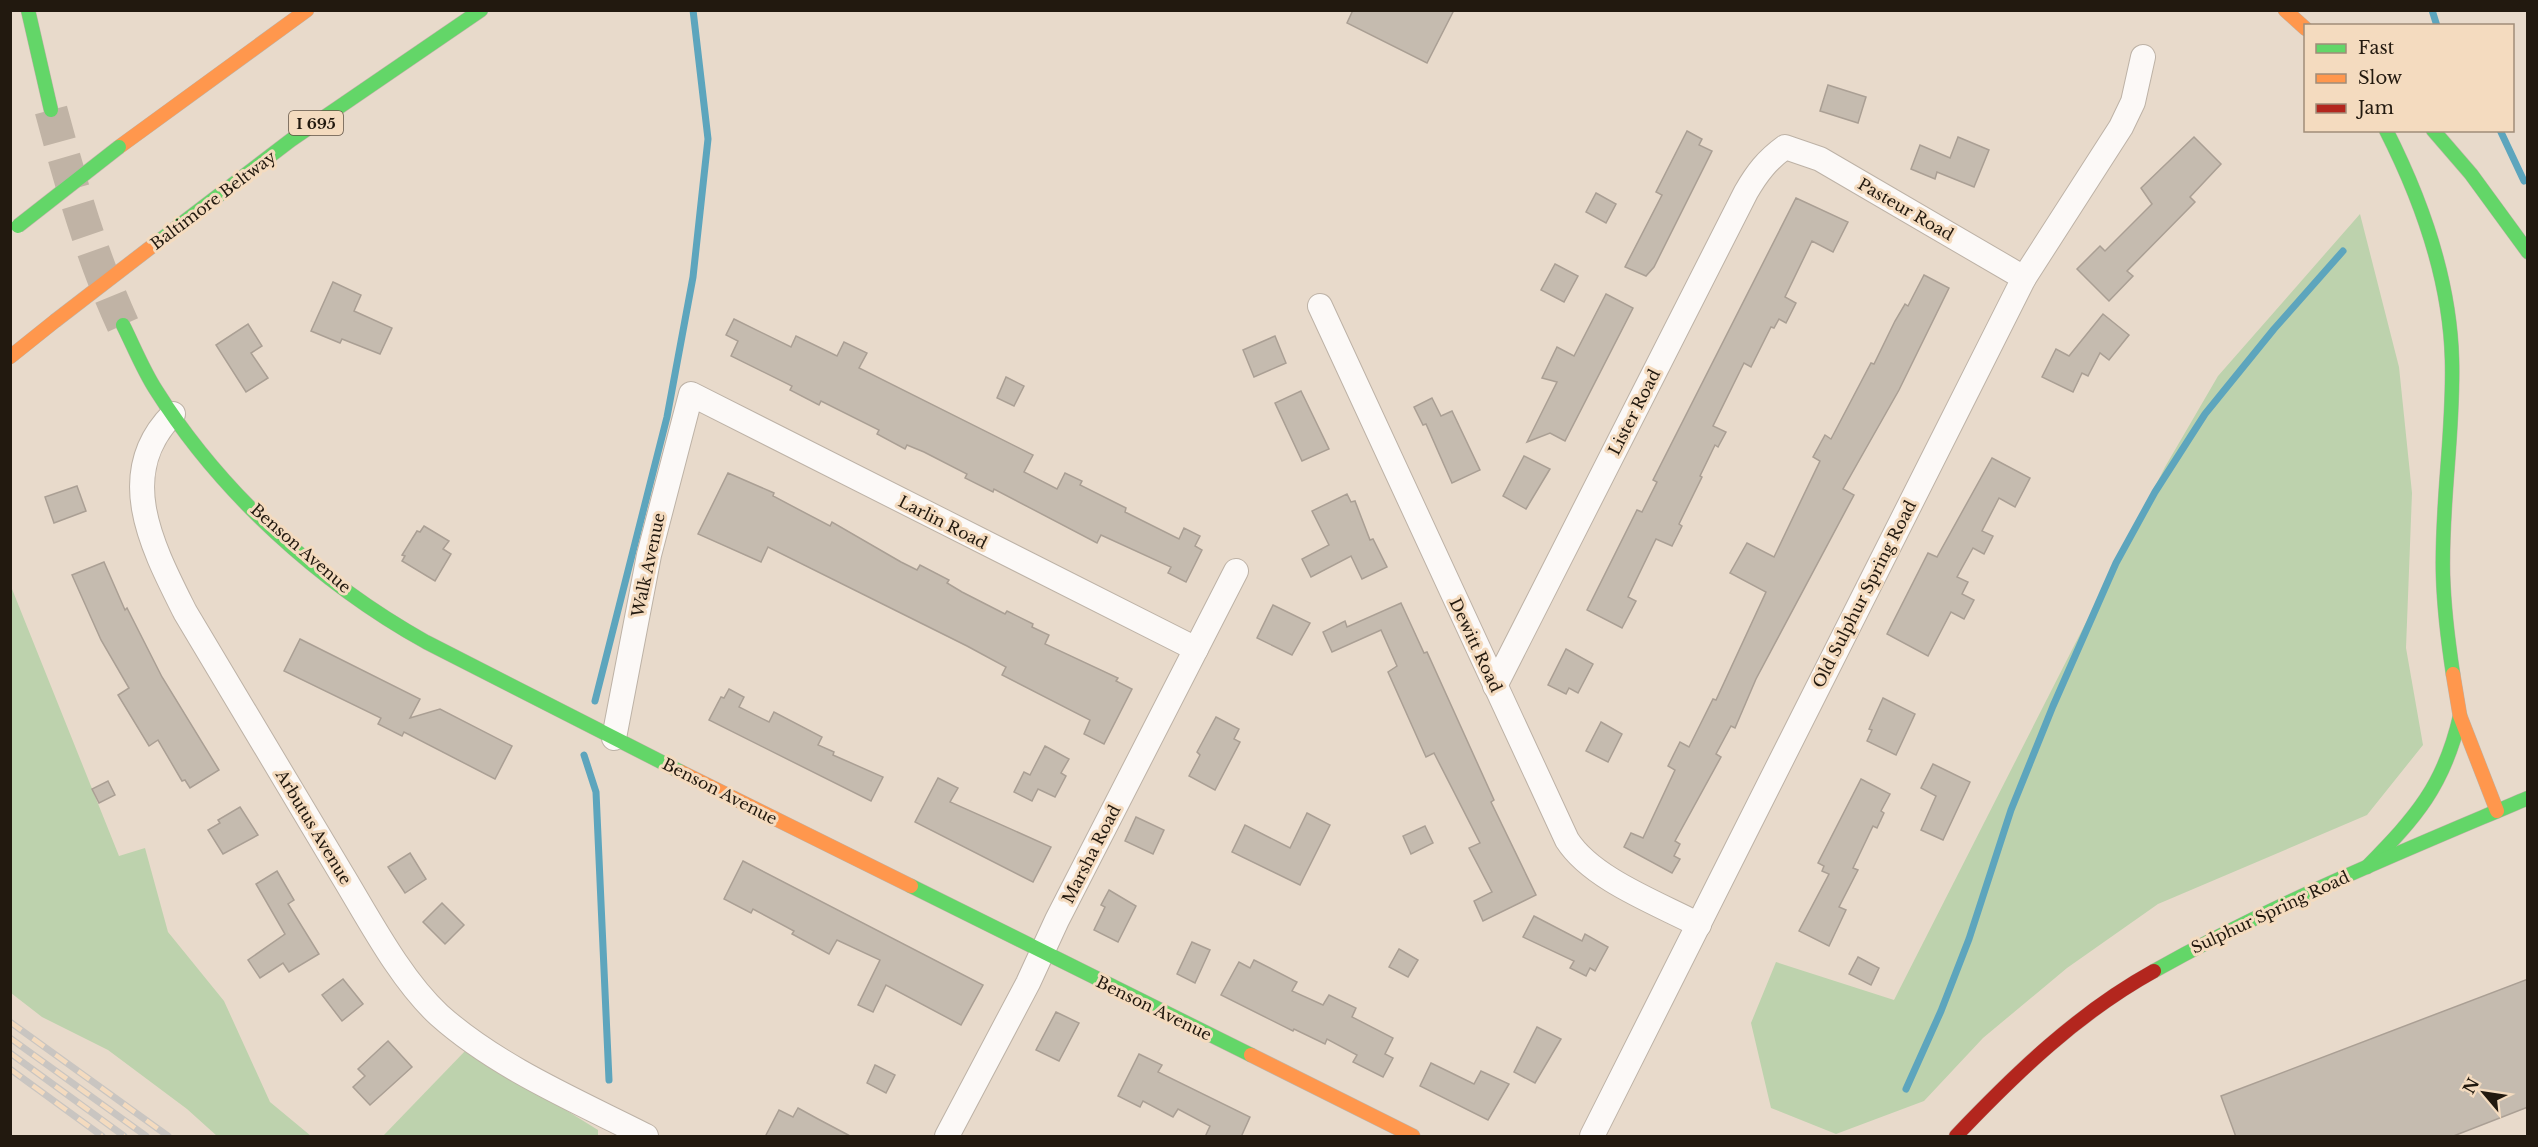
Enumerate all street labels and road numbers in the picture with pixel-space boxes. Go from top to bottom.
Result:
road number: I 695 [289,111,343,135]
street label: Baltimore Beltway [146,146,280,254]
street label: Pasteur Road [1855,174,1958,245]
street label: Lister Road [1604,365,1664,458]
street label: Larlin Road [895,491,991,553]
street label: Old Sulphur Spring Road [1808,497,1920,691]
street label: Benson Avenue [247,499,355,597]
street label: Walk Avenue [627,511,669,620]
street label: Dewitt Road [1445,595,1507,695]
street label: Benson Avenue [659,753,781,829]
street label: Arbutus Avenue [271,765,356,888]
street label: Marsha Road [1058,801,1125,907]
street label: Sulphur Spring Road [2188,866,2353,958]
street label: Benson Avenue [1093,971,1215,1045]

